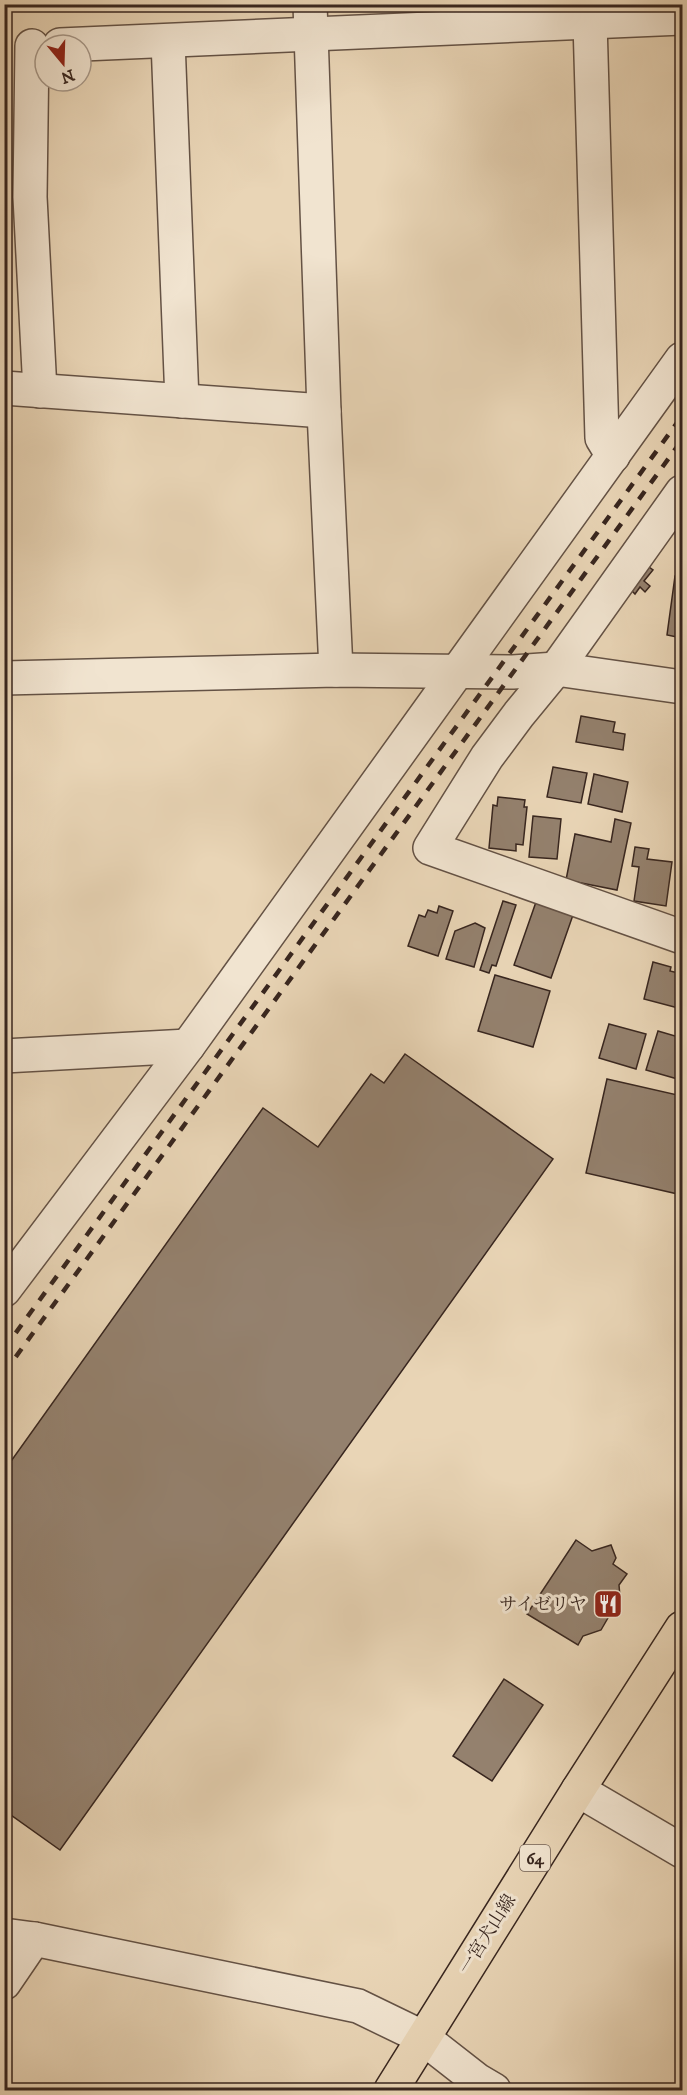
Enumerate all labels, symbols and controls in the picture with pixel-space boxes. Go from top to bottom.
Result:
north arrow [33,33,93,93]
text: N [58,65,77,88]
restaurant icon: サイゼリヤ [592,1588,624,1620]
place label: サイゼリヤ [499,1594,587,1616]
road number: 64 [520,1845,550,1871]
street label: 一宮犬山線 [455,1891,521,1979]

